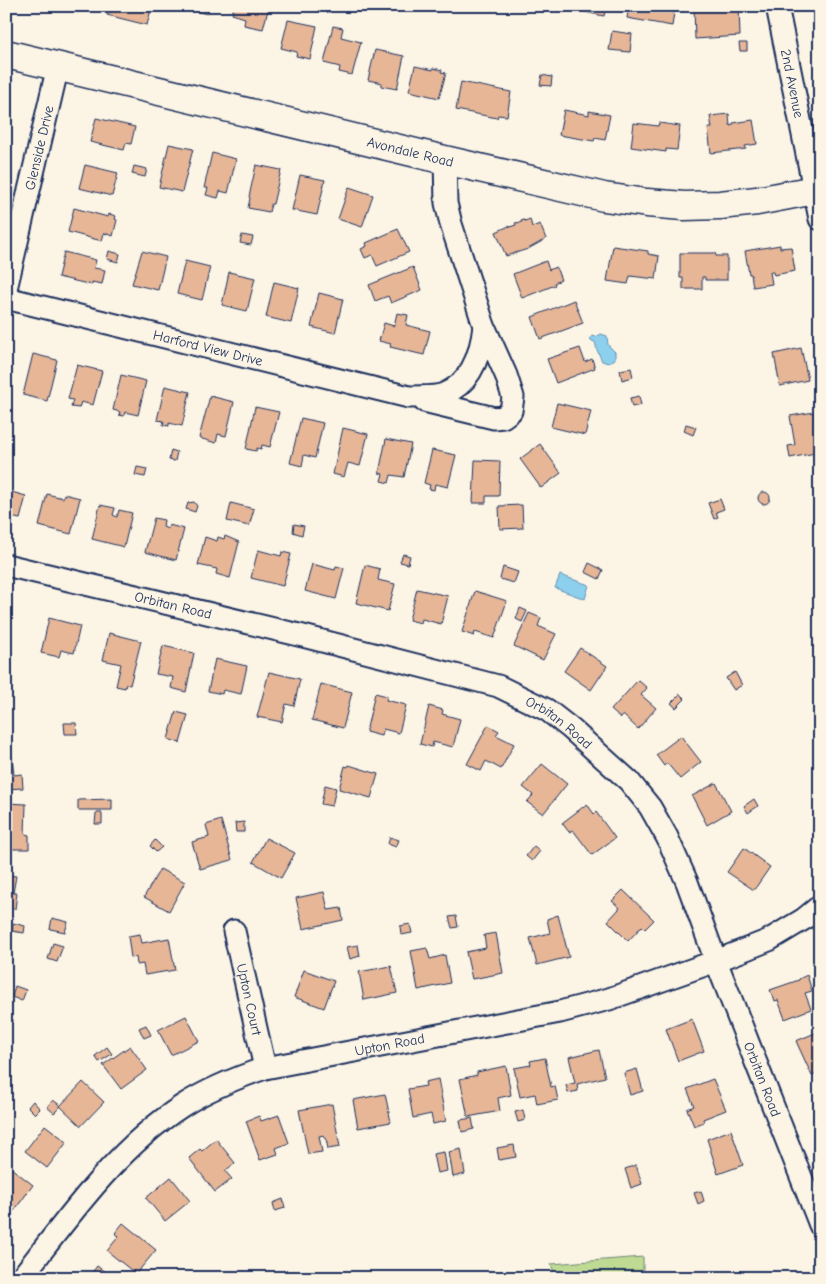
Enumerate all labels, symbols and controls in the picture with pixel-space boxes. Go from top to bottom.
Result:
street label: 2nd Avenue [777,48,808,119]
street label: Glenside Drive [21,104,57,192]
street label: Avondale Road [365,133,455,170]
street label: Harford View Drive [152,326,264,369]
street label: Orbitan Road [133,588,214,622]
street label: Orbitan Road [523,692,596,752]
street label: Upton Court [233,962,266,1038]
street label: Upton Road [353,1029,426,1059]
street label: Orbitan Road [740,1039,785,1119]

